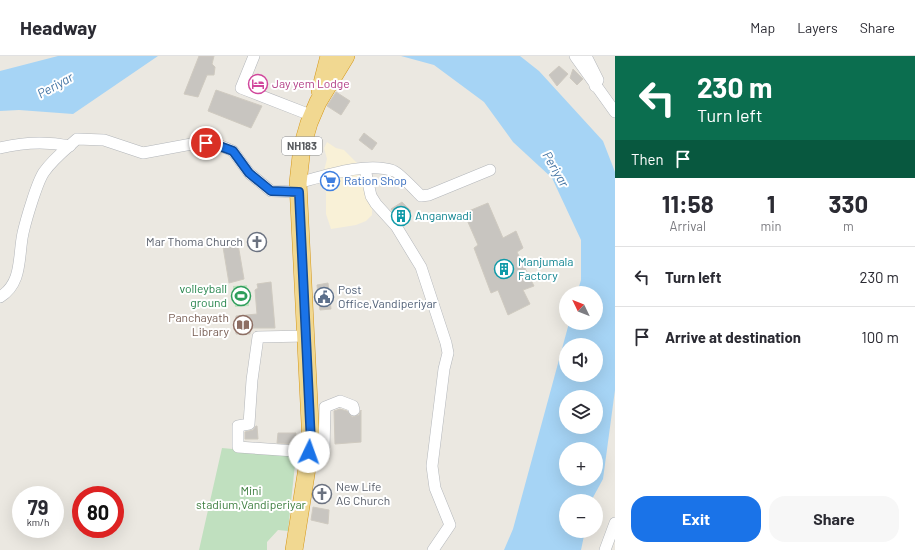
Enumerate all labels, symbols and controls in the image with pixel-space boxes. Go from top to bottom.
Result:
text: Headway [20,16,97,39]
text: Map [750,19,775,36]
text: Layers [797,19,838,36]
text: Share [860,19,895,36]
water label: Periyar [34,68,76,101]
text: 230 m [697,70,772,104]
icon: left [631,72,683,124]
hotel icon: Jay yem Lodge [247,73,269,95]
place label: Jay yem Lodge [272,76,350,90]
text: Turn left [697,104,763,126]
pin [189,126,223,160]
icon: arrive [195,132,217,154]
road number: NH183 [282,137,322,155]
water label: Periyar [539,148,573,190]
icon: arrive [672,148,694,170]
text: Then [631,150,664,168]
supermarket icon: Ration Shop [319,170,341,192]
place label: Ration Shop [344,173,407,187]
text: 11:58 [662,189,714,218]
text: 1 [767,189,775,218]
text: 330 [828,189,868,218]
building icon: Anganwadi [390,205,412,227]
place label: Anganwadi [415,208,472,222]
text: Arrival [670,218,706,234]
text: min [761,218,782,234]
text: m [843,218,854,234]
church icon: Mar Thoma Church [246,231,268,253]
place label: Mar Thoma Church [146,234,243,248]
place label: Manjumala Factory [518,254,574,282]
building icon: Manjumala Factory [493,258,515,280]
icon: left [631,266,653,288]
text: Turn left [665,268,721,286]
text: 230 m [859,268,899,286]
place label: volleyball ground [179,281,227,309]
place label: Post Office,Vandiperiyar [338,282,438,310]
sports icon: volleyball ground [230,285,252,307]
public building icon: Post Office,Vandiperiyar [313,286,335,308]
north arrow [559,286,603,330]
map controls [559,286,603,538]
place label: Panchayath Library [168,310,229,338]
library icon: Panchayath Library [232,314,254,336]
icon: arrive [631,326,653,348]
text: Arrive at destination [665,328,801,346]
text: 100 m [861,328,899,346]
button: sound [559,338,603,382]
button: layers [559,390,603,434]
position arrow [288,431,330,473]
button: + [559,442,603,486]
place label: New Life AG Church [336,479,390,507]
park label: Mini stadium,Vandiperiyar [196,483,307,511]
church icon: New Life AG Church [311,483,333,505]
speed limit sign: 80 [72,486,124,538]
button: − [559,494,603,538]
text: 79 [28,495,48,519]
button: Exit [631,496,761,542]
button: Share [769,496,899,542]
text: km/h [27,516,49,528]

